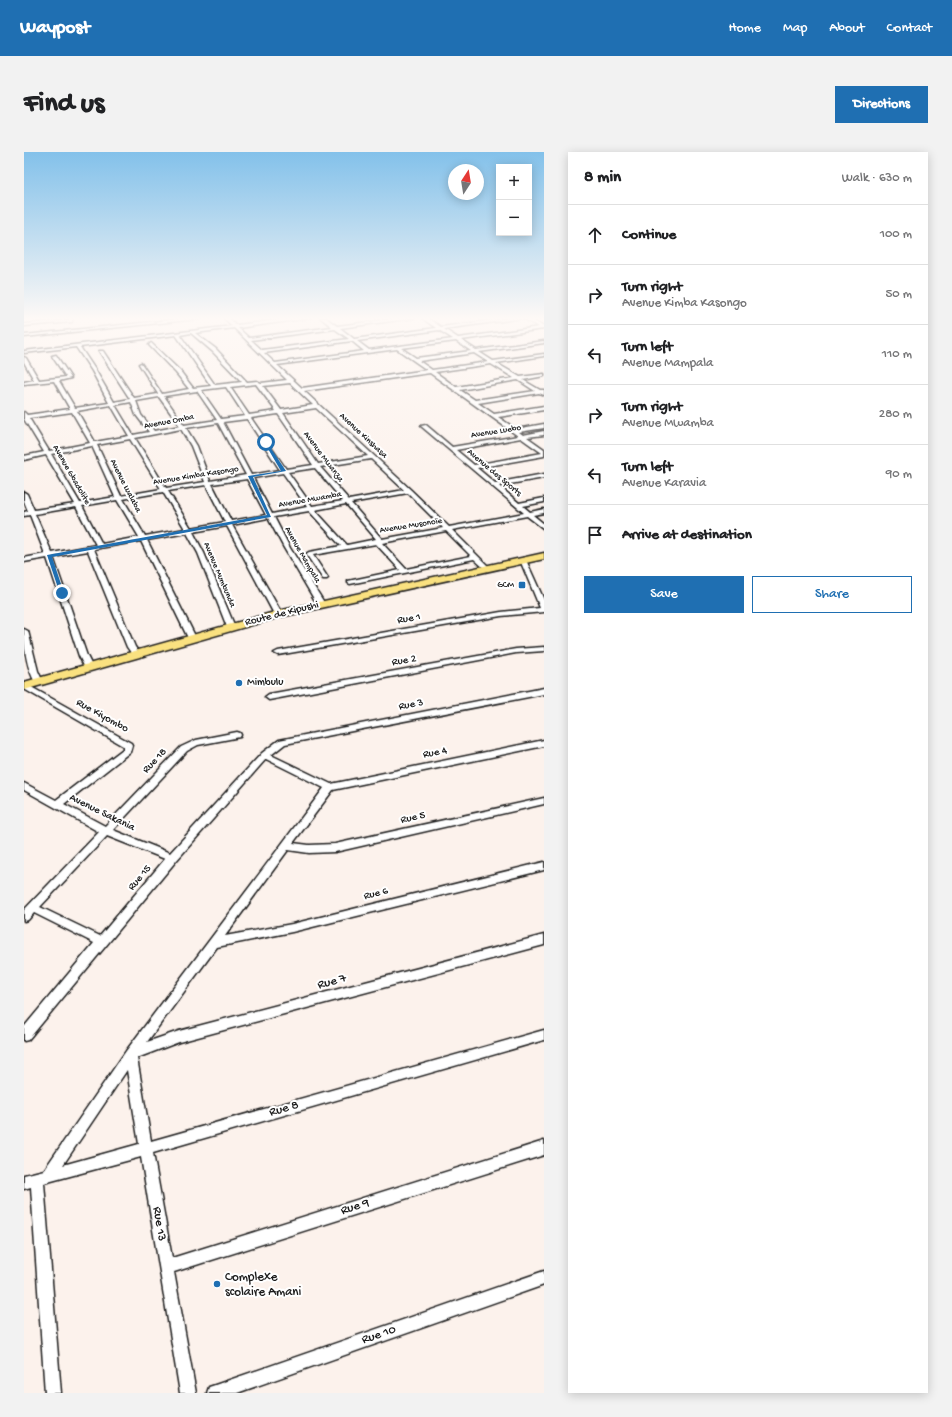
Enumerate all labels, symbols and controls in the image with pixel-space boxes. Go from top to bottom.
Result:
text: Waypost [20,17,90,40]
text: Home [729,20,761,37]
text: Map [783,20,807,37]
text: About [829,20,865,37]
text: Contact [887,20,932,37]
button: Directions [835,86,928,123]
text: Find us [24,88,104,121]
north arrow [448,164,484,200]
map controls [496,164,532,236]
button: + [496,164,532,200]
text: 8 min [584,168,621,188]
text: Walk · 630 m [842,171,912,186]
button: − [496,200,532,236]
icon: ahead [584,224,606,246]
text: Continue [622,226,676,244]
text: 100 m [880,227,912,242]
text: Turn right [622,278,682,296]
icon: right [584,284,606,306]
text: 50 m [885,287,912,302]
text: Avenue Kimba Kasongo [622,296,747,311]
text: Turn left [622,338,673,356]
icon: left [584,344,606,366]
text: 110 m [882,347,912,362]
text: Avenue Mampala [622,356,713,371]
text: Turn right [622,398,682,416]
icon: right [584,404,606,426]
text: 280 m [879,407,912,422]
street label: Avenue Kinshasa [337,411,390,462]
street label: Avenue Omba [143,412,196,432]
text: Avenue Mwamba [622,416,714,431]
street label: Avenue Luebo [470,423,522,441]
street label: Avenue Mwanza [300,429,346,485]
route start [257,433,275,451]
street label: Avenue Gbadolite [50,443,93,507]
street label: Avenue des Sports [464,447,524,500]
street label: Avenue Lualaba [107,457,144,515]
text: Turn left [622,458,673,476]
street label: Avenue Kimba Kasongo [152,464,240,488]
icon: left [584,464,606,486]
text: 90 m [886,467,912,482]
text: Avenue Karavia [622,476,706,491]
street label: Avenue Mwamba [278,489,343,511]
street label: Avenue Musonoïe [379,516,443,536]
icon: arrive [584,524,606,546]
street label: Avenue Mampala [281,525,323,586]
text: Arrive at destination [622,526,752,544]
street label: Avenue Mumbunda [200,541,238,610]
button: Save [584,576,744,613]
button: Share [752,576,912,613]
place label: GCM [497,580,515,591]
marker: GCM [517,580,527,590]
route end [53,584,71,602]
street label: Route de Kipushi [244,599,320,629]
street label: Rue 1 [396,611,422,627]
street label: Rue 2 [391,653,418,669]
place label: Mimbulu [247,677,283,689]
marker: Mimbulu [234,678,244,688]
street label: Rue Kiyombo [74,697,131,735]
street label: Rue 3 [398,697,425,713]
street label: Rue 4 [422,745,449,761]
street label: Rue 18 [140,746,170,776]
street label: Avenue Sakania [67,792,138,834]
street label: Rue 5 [399,809,427,827]
street label: Rue 15 [126,863,154,893]
street label: Rue 6 [363,885,390,903]
street label: Rue 7 [316,971,349,993]
street label: Rue 8 [268,1098,300,1120]
street label: Rue 9 [339,1195,372,1219]
street label: Rue 13 [149,1206,169,1243]
place label: Complexe scolaire Amani [225,1270,302,1300]
marker: Complexe scolaire Amani [212,1279,222,1289]
street label: Rue 10 [360,1322,399,1348]

